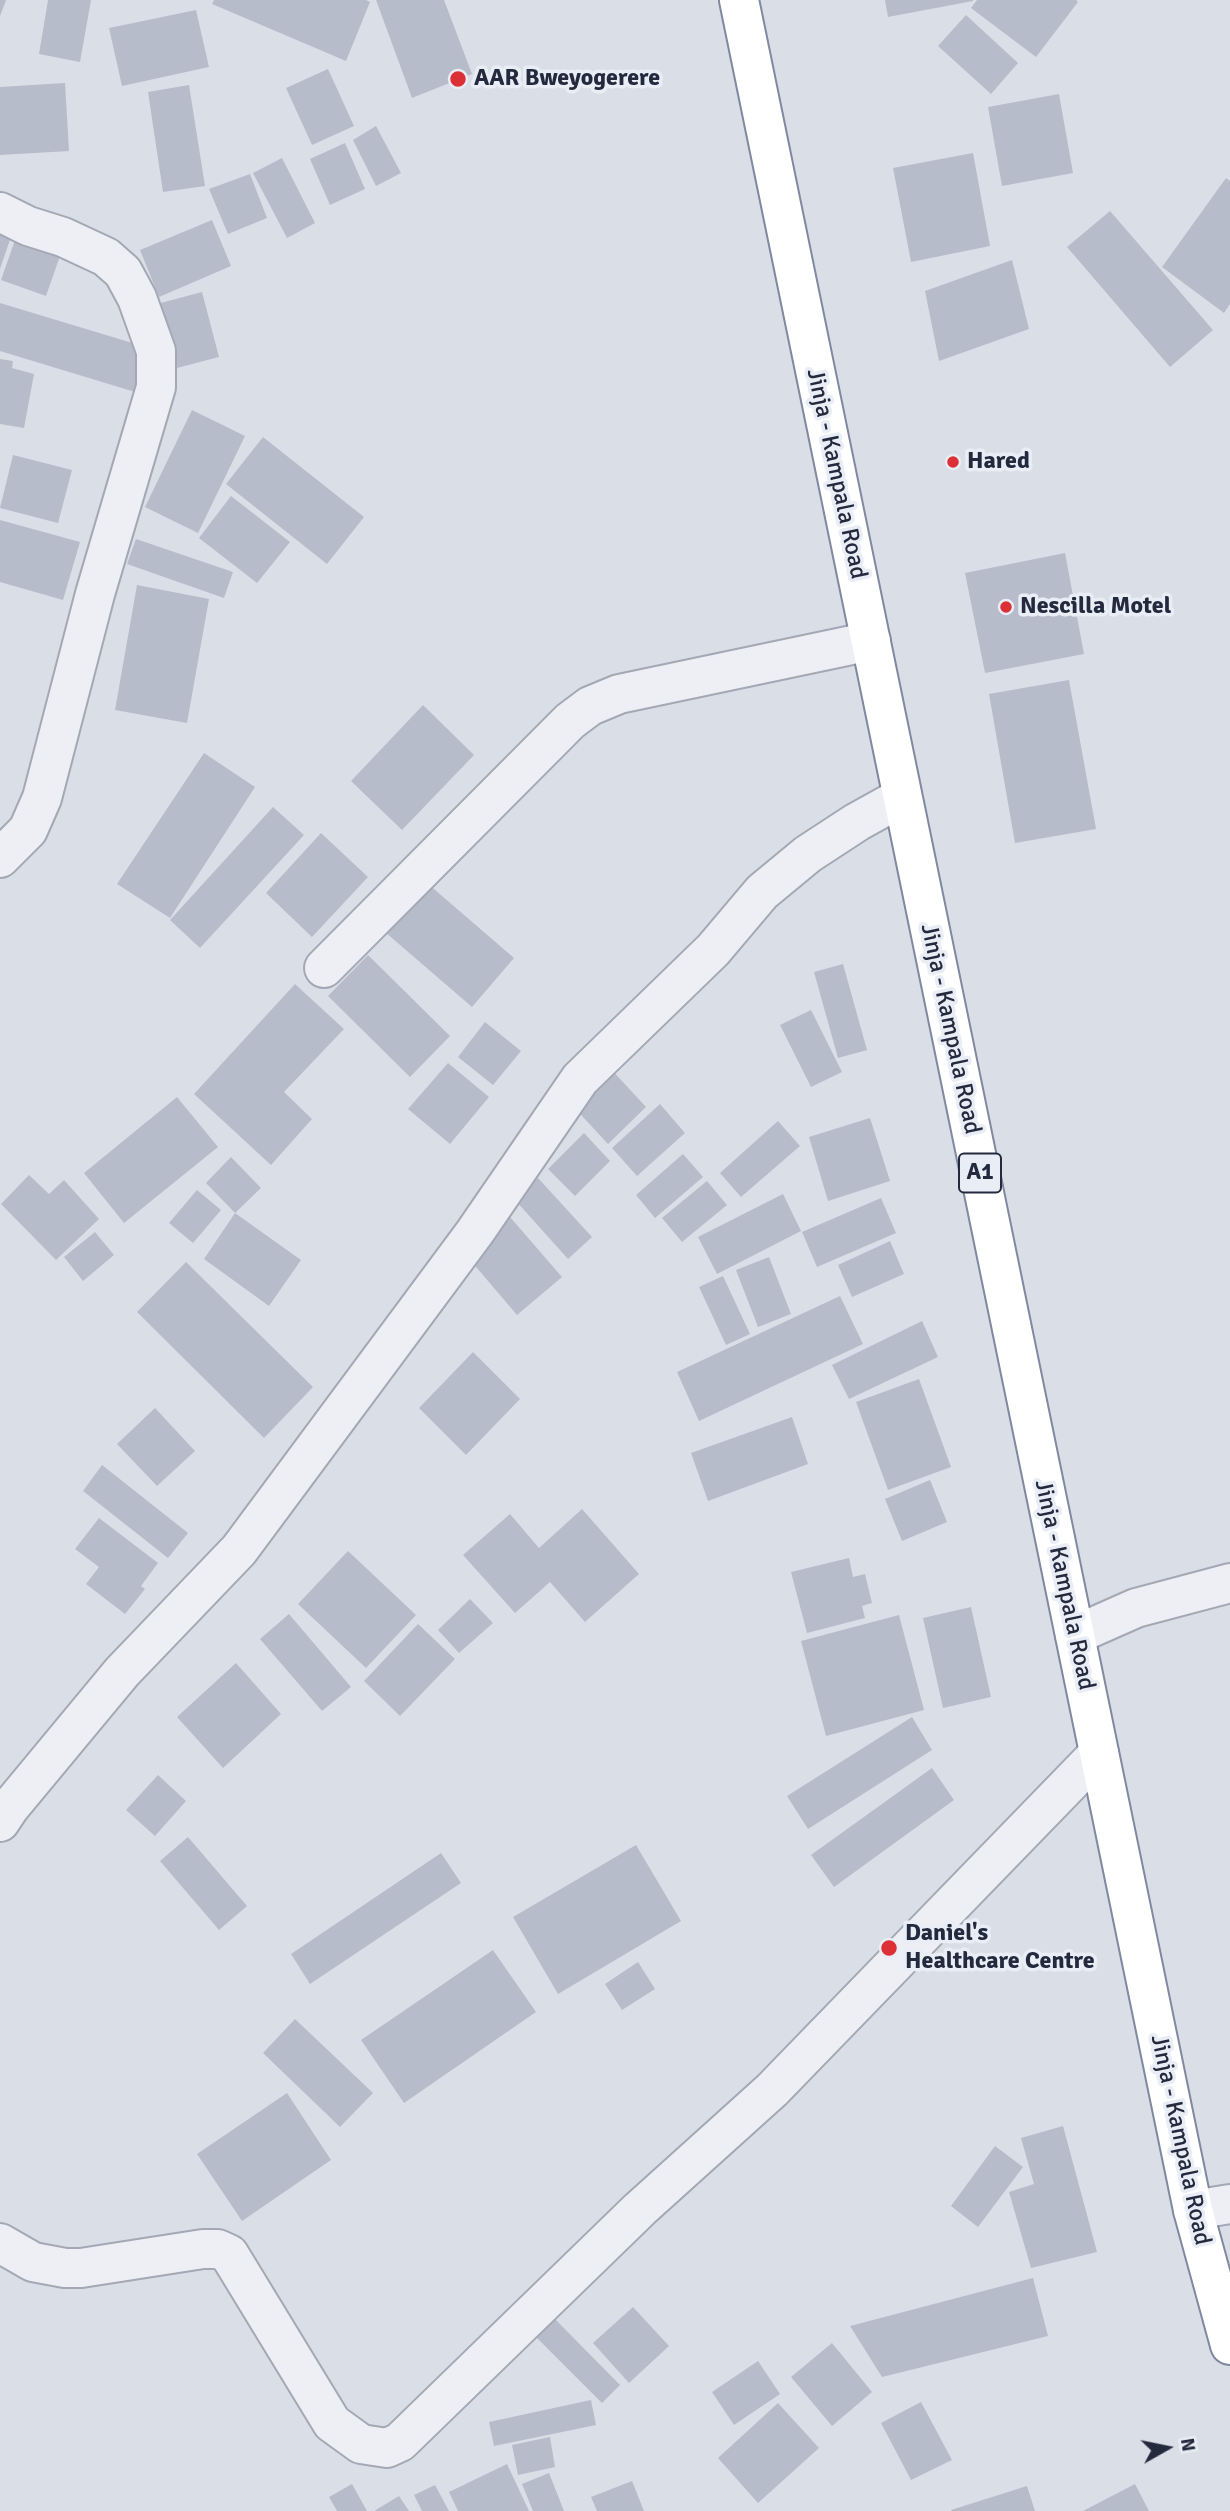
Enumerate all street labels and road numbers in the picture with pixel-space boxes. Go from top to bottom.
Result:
street label: Jinja - Kampala Road [800,366,872,582]
street label: Jinja - Kampala Road [914,921,986,1137]
road number: A1 [959,1154,1001,1192]
street label: Jinja - Kampala Road [1028,1477,1100,1693]
street label: Jinja - Kampala Road [1144,2032,1216,2248]

